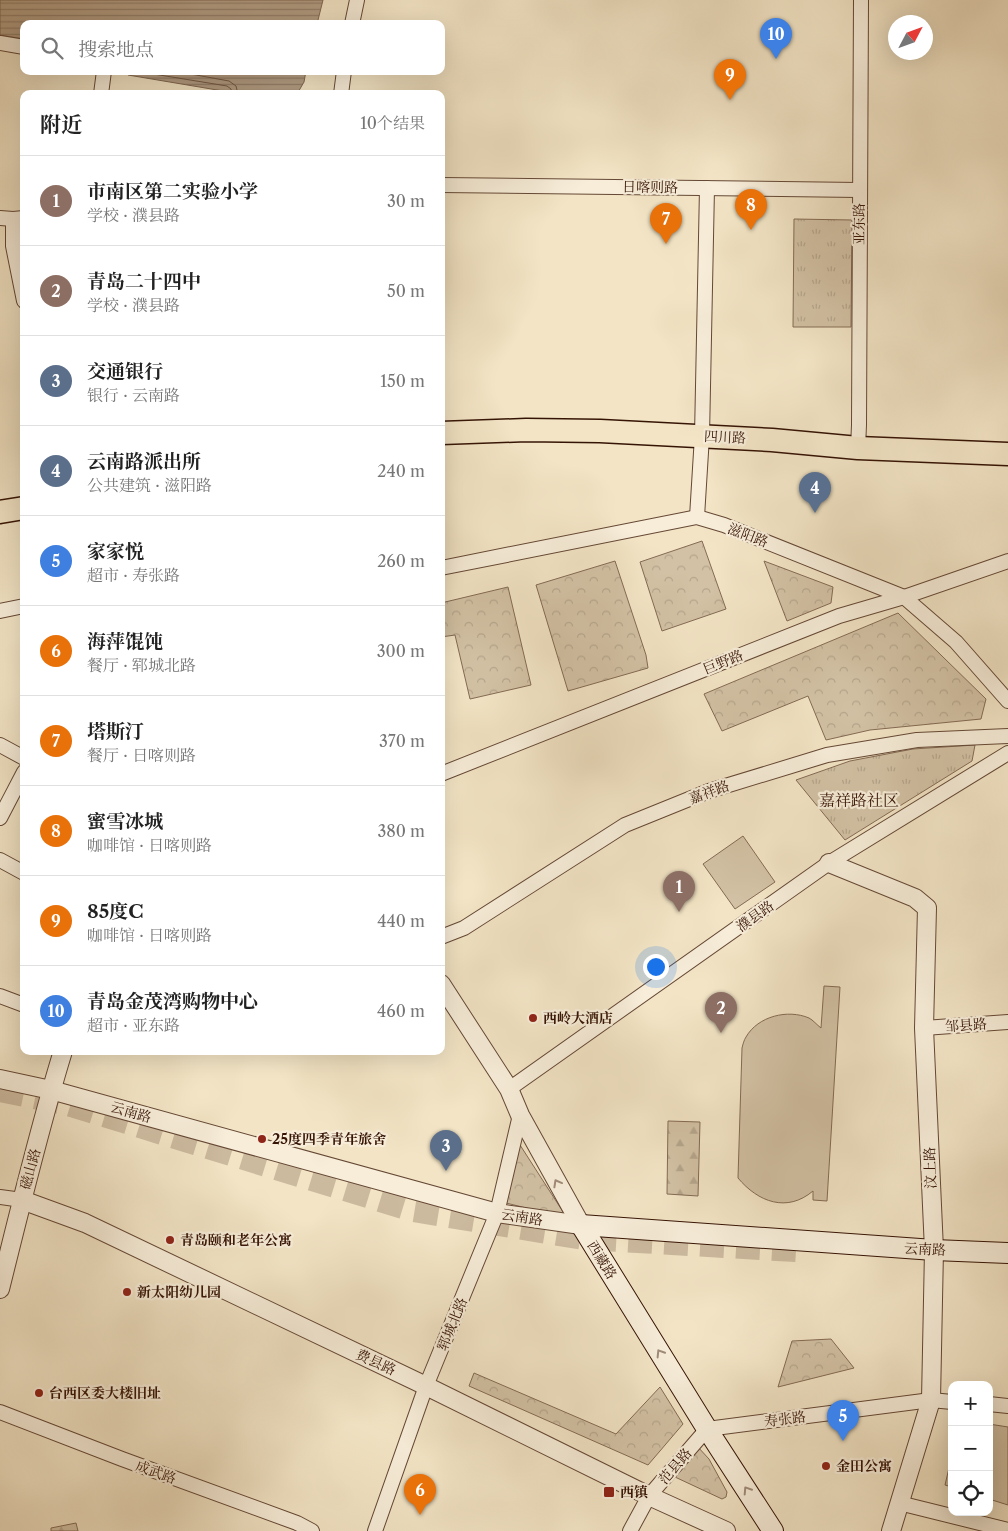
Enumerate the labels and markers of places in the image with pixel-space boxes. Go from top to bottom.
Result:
pin: 10 [760,18,792,59]
pin: 9 [714,59,746,100]
pin: 8 [735,189,767,230]
pin: 7 [650,203,682,244]
pin: 4 [799,472,831,513]
pin: 1 [663,871,695,912]
pin: 2 [705,992,737,1033]
place label: 西岭大酒店 [543,1009,613,1027]
marker: 西岭大酒店 [527,1012,539,1024]
place label: 25度四季青年旅舍 [272,1130,387,1148]
pin: 3 [430,1130,462,1171]
marker: 25度四季青年旅舍 [256,1133,268,1145]
place label: 青岛颐和老年公寓 [180,1231,292,1249]
marker: 青岛颐和老年公寓 [164,1234,176,1246]
place label: 新太阳幼儿园 [137,1283,221,1301]
marker: 新太阳幼儿园 [121,1286,133,1298]
place label: 台西区委大楼旧址 [49,1384,161,1402]
marker: 台西区委大楼旧址 [33,1387,45,1399]
pin: 5 [827,1400,859,1441]
place label: 金田公寓 [836,1457,892,1475]
marker: 金田公寓 [820,1460,832,1472]
pin: 6 [404,1474,436,1515]
place label: 西镇 [620,1483,648,1501]
marker: 西镇 [602,1485,616,1499]

